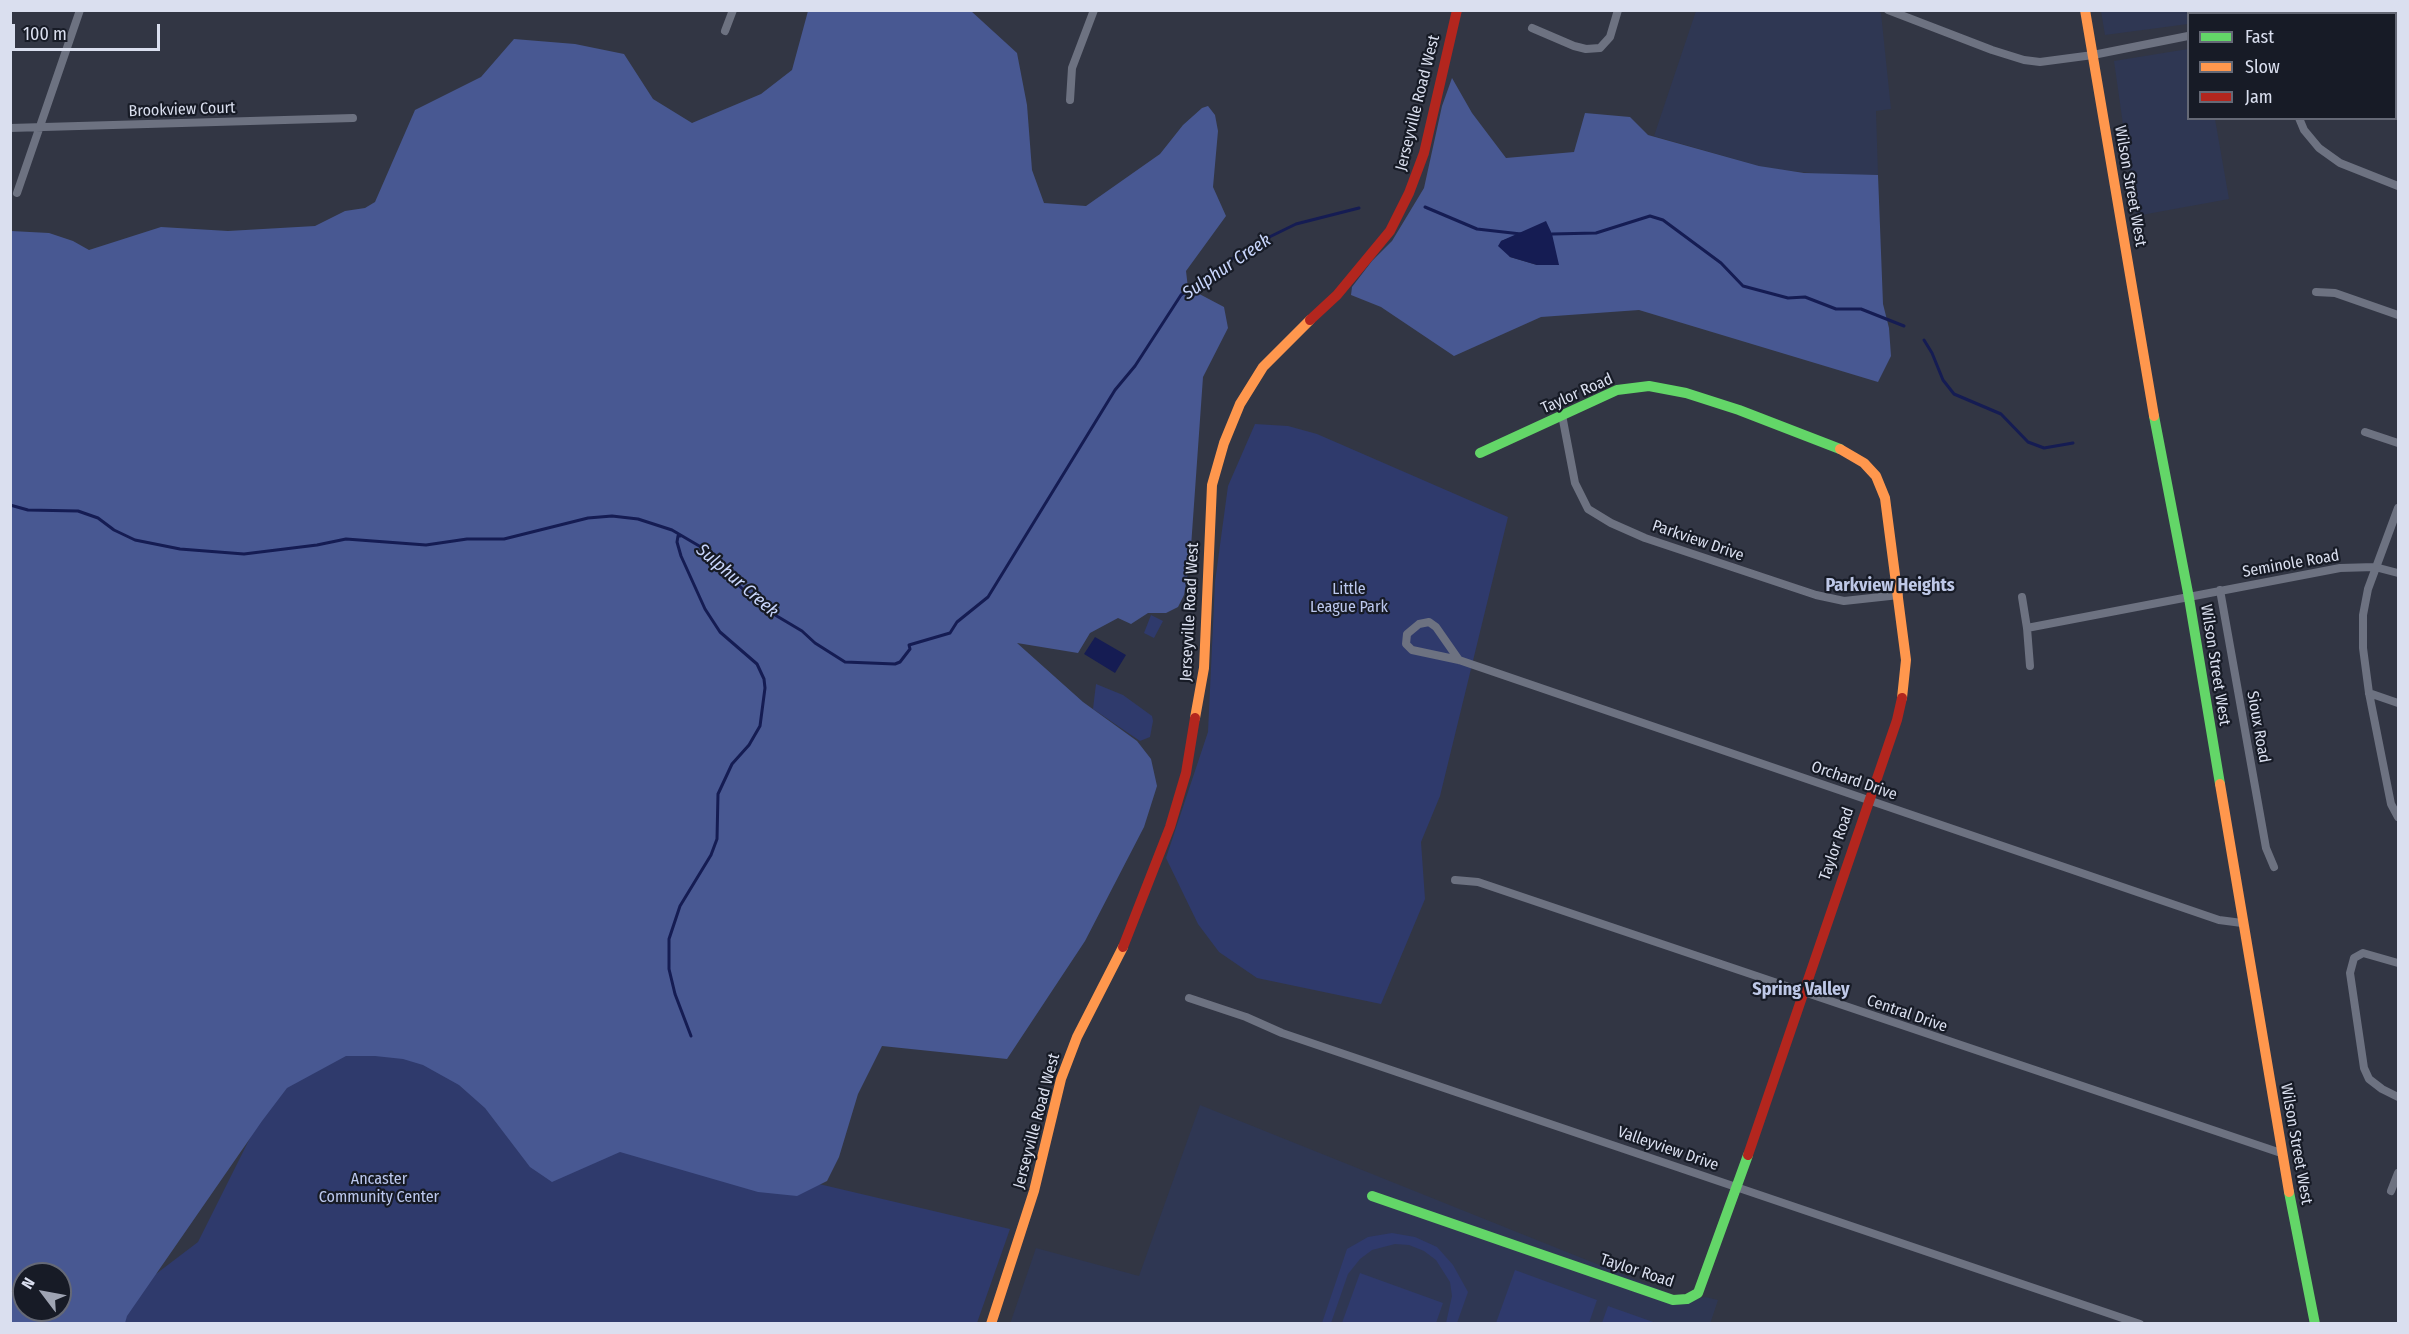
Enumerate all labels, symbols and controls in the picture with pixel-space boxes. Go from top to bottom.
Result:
scale bar [15,12,164,50]
legend [2187,12,2397,120]
text: 100 m [23,23,67,45]
text: Fast [2245,26,2274,48]
street label: Jerseyville Road West [1392,33,1444,173]
text: Slow [2245,56,2280,78]
text: Jam [2245,86,2273,108]
street label: Brookview Court [128,99,236,121]
street label: Wilson Street West [2110,124,2150,248]
water label: Sulphur Creek [1179,230,1275,304]
street label: Taylor Road [1538,370,1616,418]
street label: Parkview Drive [1650,516,1746,566]
water label: Sulphur Creek [691,539,783,623]
street label: Jerseyville Road West [1177,542,1203,682]
street label: Seminole Road [2241,546,2341,582]
district label: Parkview Heights [1825,575,1955,597]
park label: Little League Park [1310,580,1388,618]
street label: Wilson Street West [2196,603,2234,727]
street label: Sioux Road [2242,690,2274,764]
street label: Orchard Drive [1808,757,1900,805]
street label: Taylor Road [1815,805,1859,883]
district label: Spring Valley [1752,979,1850,1001]
street label: Central Drive [1864,991,1950,1037]
street label: Jerseyville Road West [1010,1051,1064,1191]
street label: Wilson Street West [2276,1082,2316,1206]
street label: Valleyview Drive [1615,1123,1721,1175]
park label: Ancaster Community Center [319,1170,439,1208]
street label: Taylor Road [1598,1250,1676,1292]
north arrow [12,1262,72,1322]
text: N [17,1274,39,1292]

